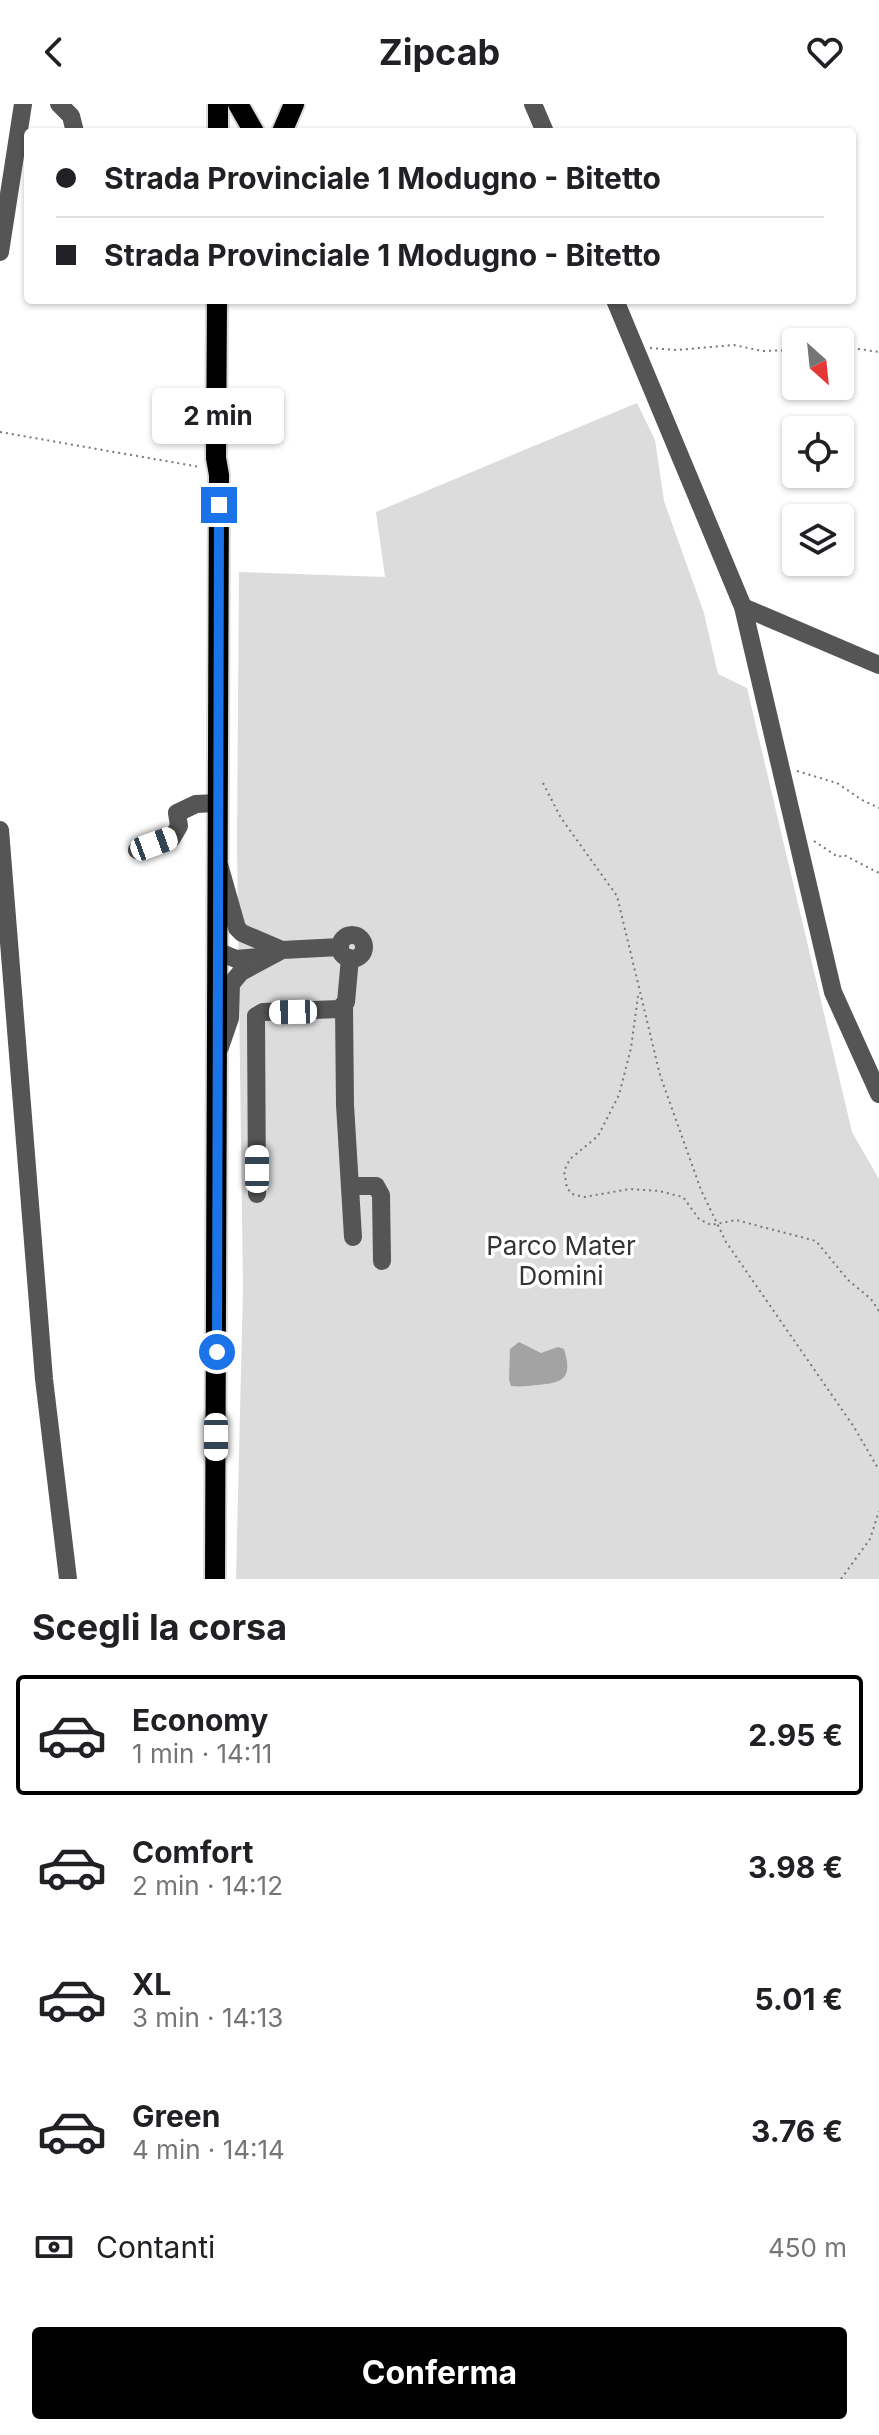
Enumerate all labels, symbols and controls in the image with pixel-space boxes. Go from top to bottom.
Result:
icon: back [32,30,76,74]
text: Zipcab [379,30,500,74]
icon: heart [803,30,847,74]
text: Strada Provinciale 1 Modugno - Bitetto [104,160,661,196]
text: Strada Provinciale 1 Modugno - Bitetto [104,237,661,273]
north arrow [782,328,854,400]
map controls [782,328,854,576]
callout: 2 min [153,389,285,445]
text: 2 min [183,400,253,431]
button: locate [782,416,854,488]
route end [201,487,237,523]
button: layers [782,504,854,576]
car [127,825,181,863]
car [269,1000,317,1024]
car [245,1145,269,1193]
park label: Parco Mater Domini [486,1230,636,1291]
route start [199,1334,235,1370]
car [204,1413,228,1461]
text: Scegli la corsa [32,1605,287,1649]
icon: car [36,1699,108,1771]
text: Economy [132,1702,268,1738]
text: 2.95 € [748,1717,843,1753]
text: 1 min · 14:11 [132,1738,272,1769]
icon: car [36,1831,108,1903]
text: Comfort [132,1834,253,1870]
text: 3.98 € [748,1849,843,1885]
text: 2 min · 14:12 [132,1870,283,1901]
icon: car [36,1963,108,2035]
text: XL [132,1966,171,2002]
text: 5.01 € [755,1981,843,2017]
text: 3 min · 14:13 [132,2002,283,2033]
icon: car [36,2095,108,2167]
text: Green [132,2098,220,2134]
text: 3.76 € [751,2113,843,2149]
text: 4 min · 14:14 [132,2134,285,2165]
icon: cash [32,2225,76,2269]
text: Contanti [96,2229,215,2265]
text: 450 m [768,2232,847,2263]
button: Conferma [32,2327,847,2419]

